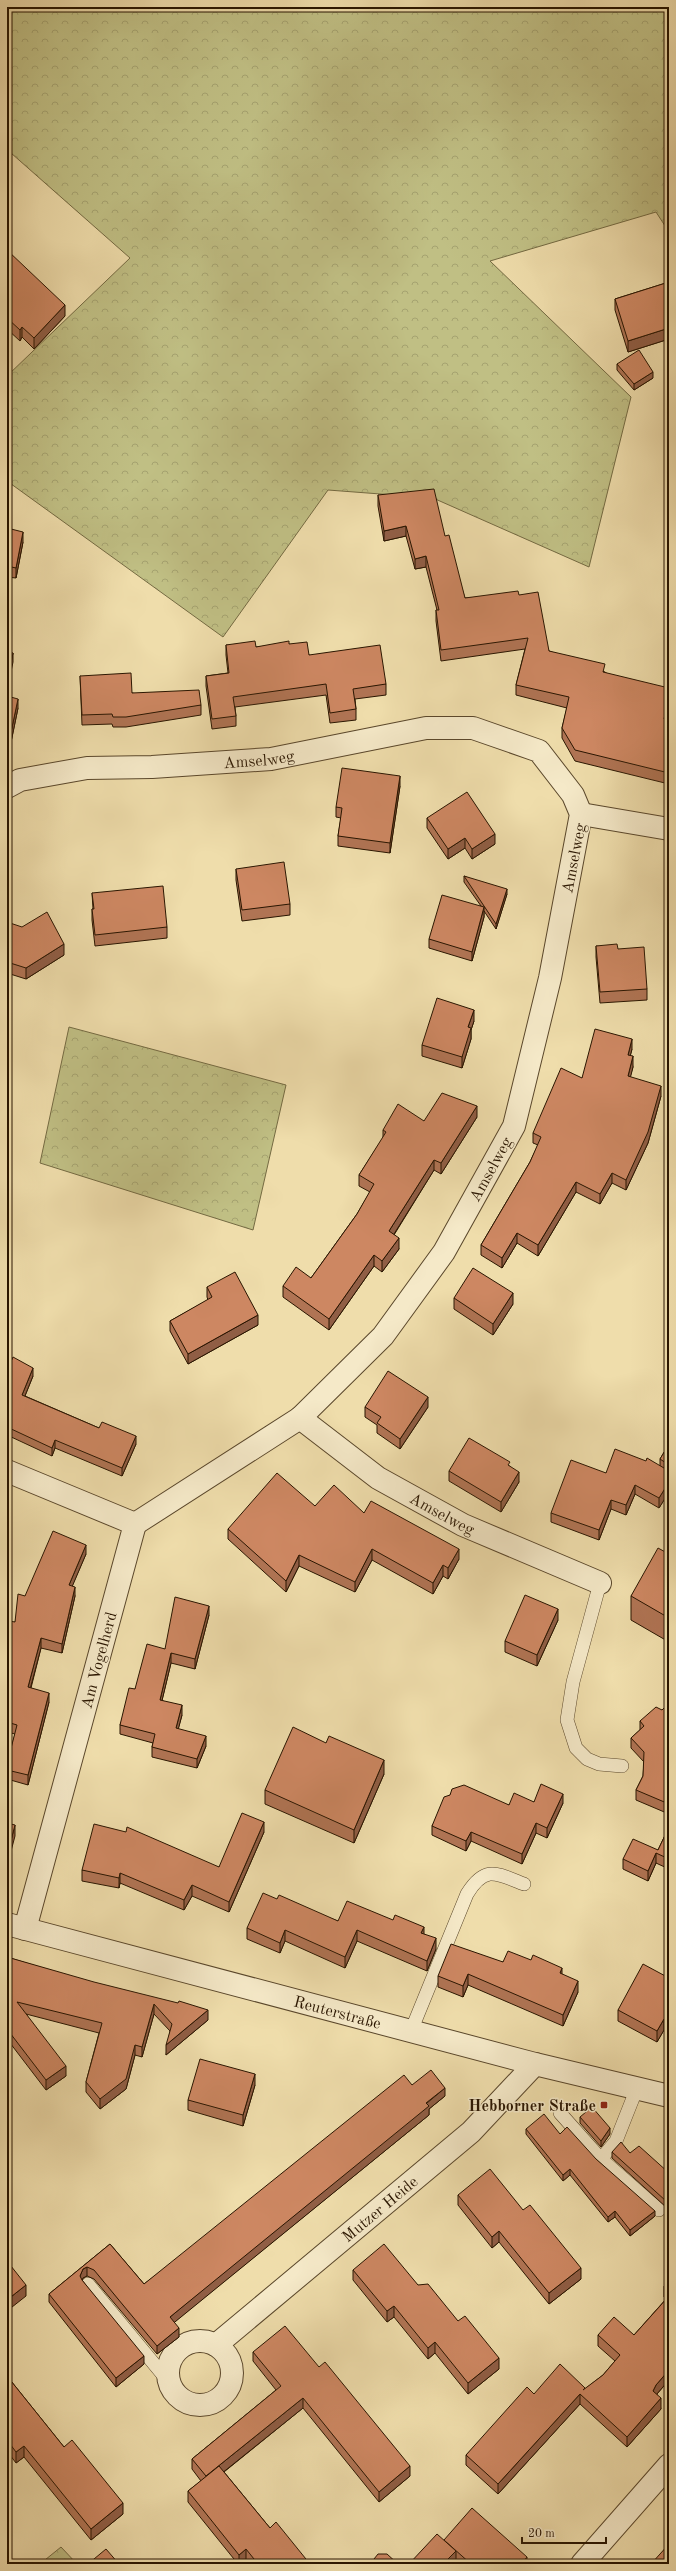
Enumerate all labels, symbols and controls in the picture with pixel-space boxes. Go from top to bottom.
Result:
street label: Amselweg [223,748,296,772]
street label: Amselweg [560,822,590,895]
street label: Amselweg [467,1135,516,1205]
street label: Amselweg [406,1491,477,1539]
street label: Am Vogelherd [79,1610,121,1711]
street label: Reuterstraße [292,1994,382,2033]
place label: Hebborner Straße [468,2099,596,2115]
marker: Hebborner Straße [599,2100,609,2110]
street label: Mutzer Heide [340,2174,422,2246]
scale bar [522,2519,606,2545]
text: 20 m [528,2528,555,2540]

